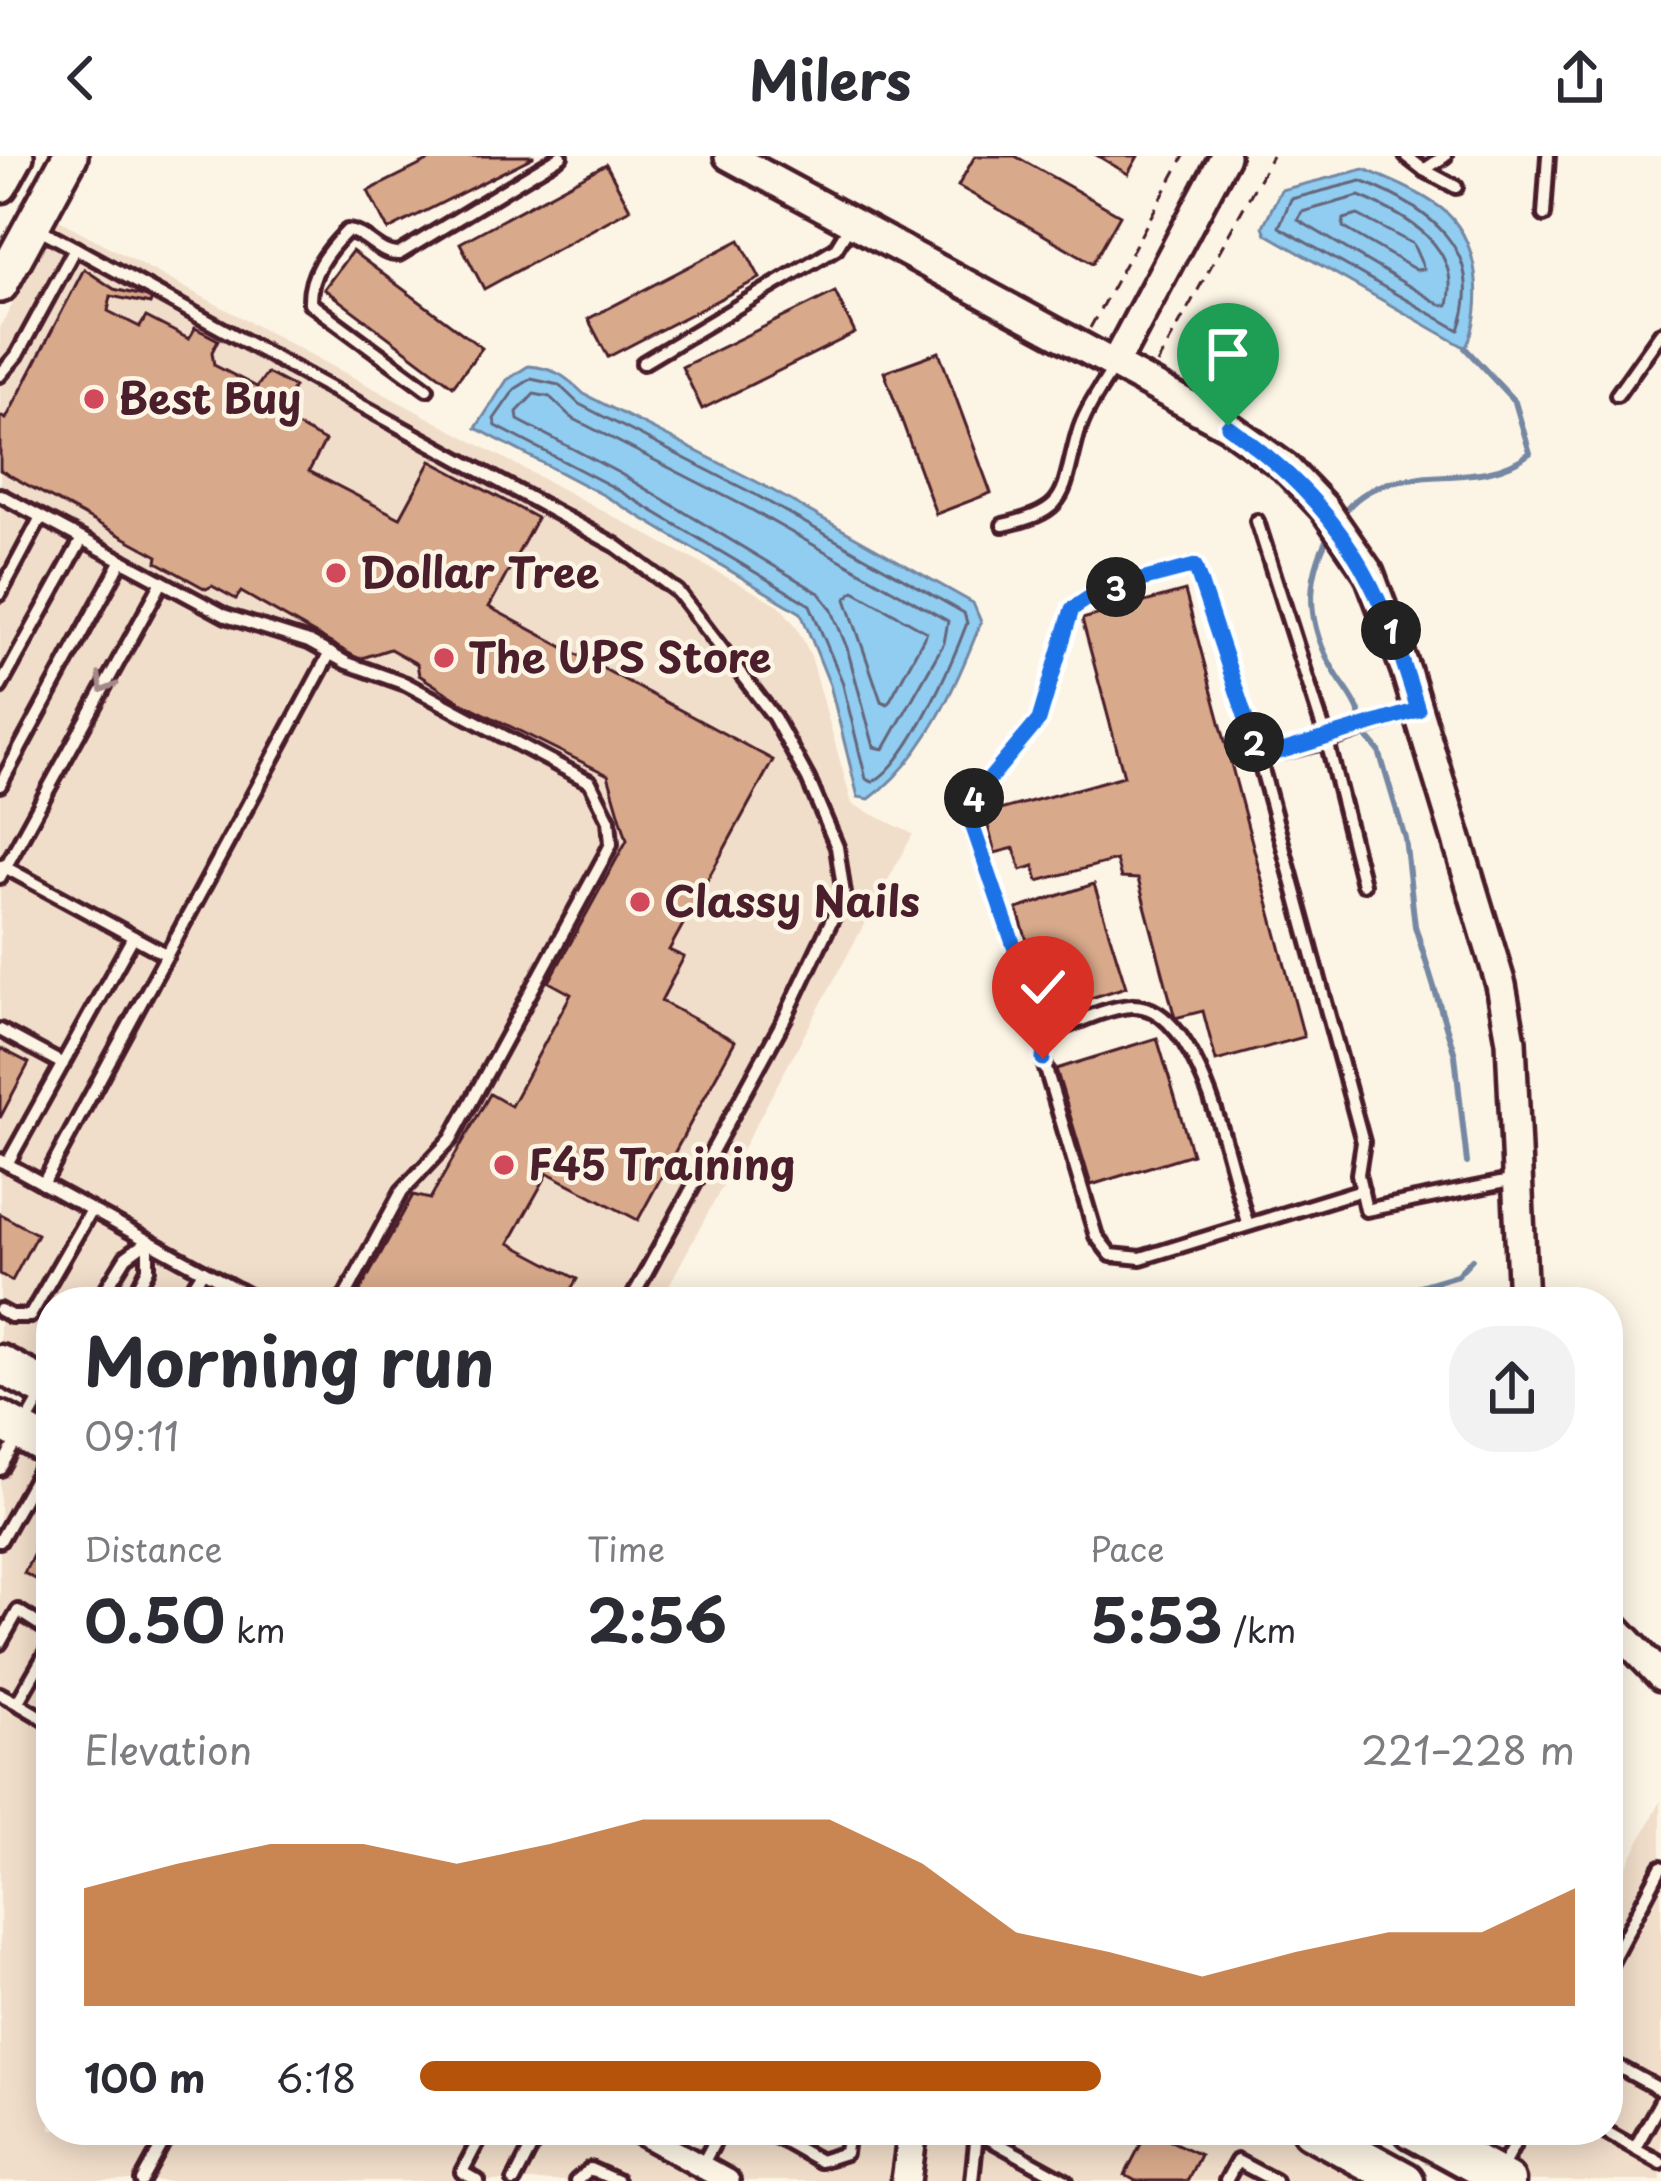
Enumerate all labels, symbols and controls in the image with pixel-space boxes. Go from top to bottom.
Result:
text: Milers [749,38,912,119]
icon: back [48,45,114,111]
icon: share [1547,45,1613,111]
pin [1177,303,1279,426]
icon: arrive [1195,321,1261,387]
place label: Best Buy [118,365,301,428]
marker: Best Buy [81,386,107,412]
place label: Dollar Tree [360,539,600,602]
pin: 3 [1086,557,1146,617]
marker: Dollar Tree [323,560,349,586]
text: 3 [1105,562,1127,612]
pin: 1 [1361,600,1421,660]
text: 1 [1383,605,1399,655]
place label: The UPS Store [468,624,771,687]
marker: The UPS Store [431,645,457,671]
one-way arrow [96,672,119,693]
pin: 2 [1224,712,1284,772]
text: 2 [1242,717,1266,767]
pin: 4 [944,768,1004,828]
text: 4 [963,773,985,823]
place label: Classy Nails [664,868,920,931]
marker: Classy Nails [627,889,653,915]
pin [992,936,1094,1059]
icon: check [1010,954,1076,1020]
place label: F45 Training [528,1131,795,1194]
marker: F45 Training [491,1152,517,1178]
text: Morning run [84,1310,494,1409]
button: share [1449,1326,1575,1452]
text: 09:11 [84,1405,179,1464]
text: Distance [84,1523,222,1573]
text: Time [587,1523,665,1573]
text: Pace [1090,1523,1164,1573]
text: 0.50 [84,1573,225,1663]
text: 2:56 [587,1573,727,1663]
text: 5:53 [1090,1573,1222,1663]
text: km [225,1604,286,1654]
text: /km [1222,1604,1296,1654]
text: Elevation [84,1719,252,1778]
text: 221–228 m [1361,1719,1575,1778]
text: 100 m [84,2047,206,2106]
text: 6:18 [276,2047,356,2106]

